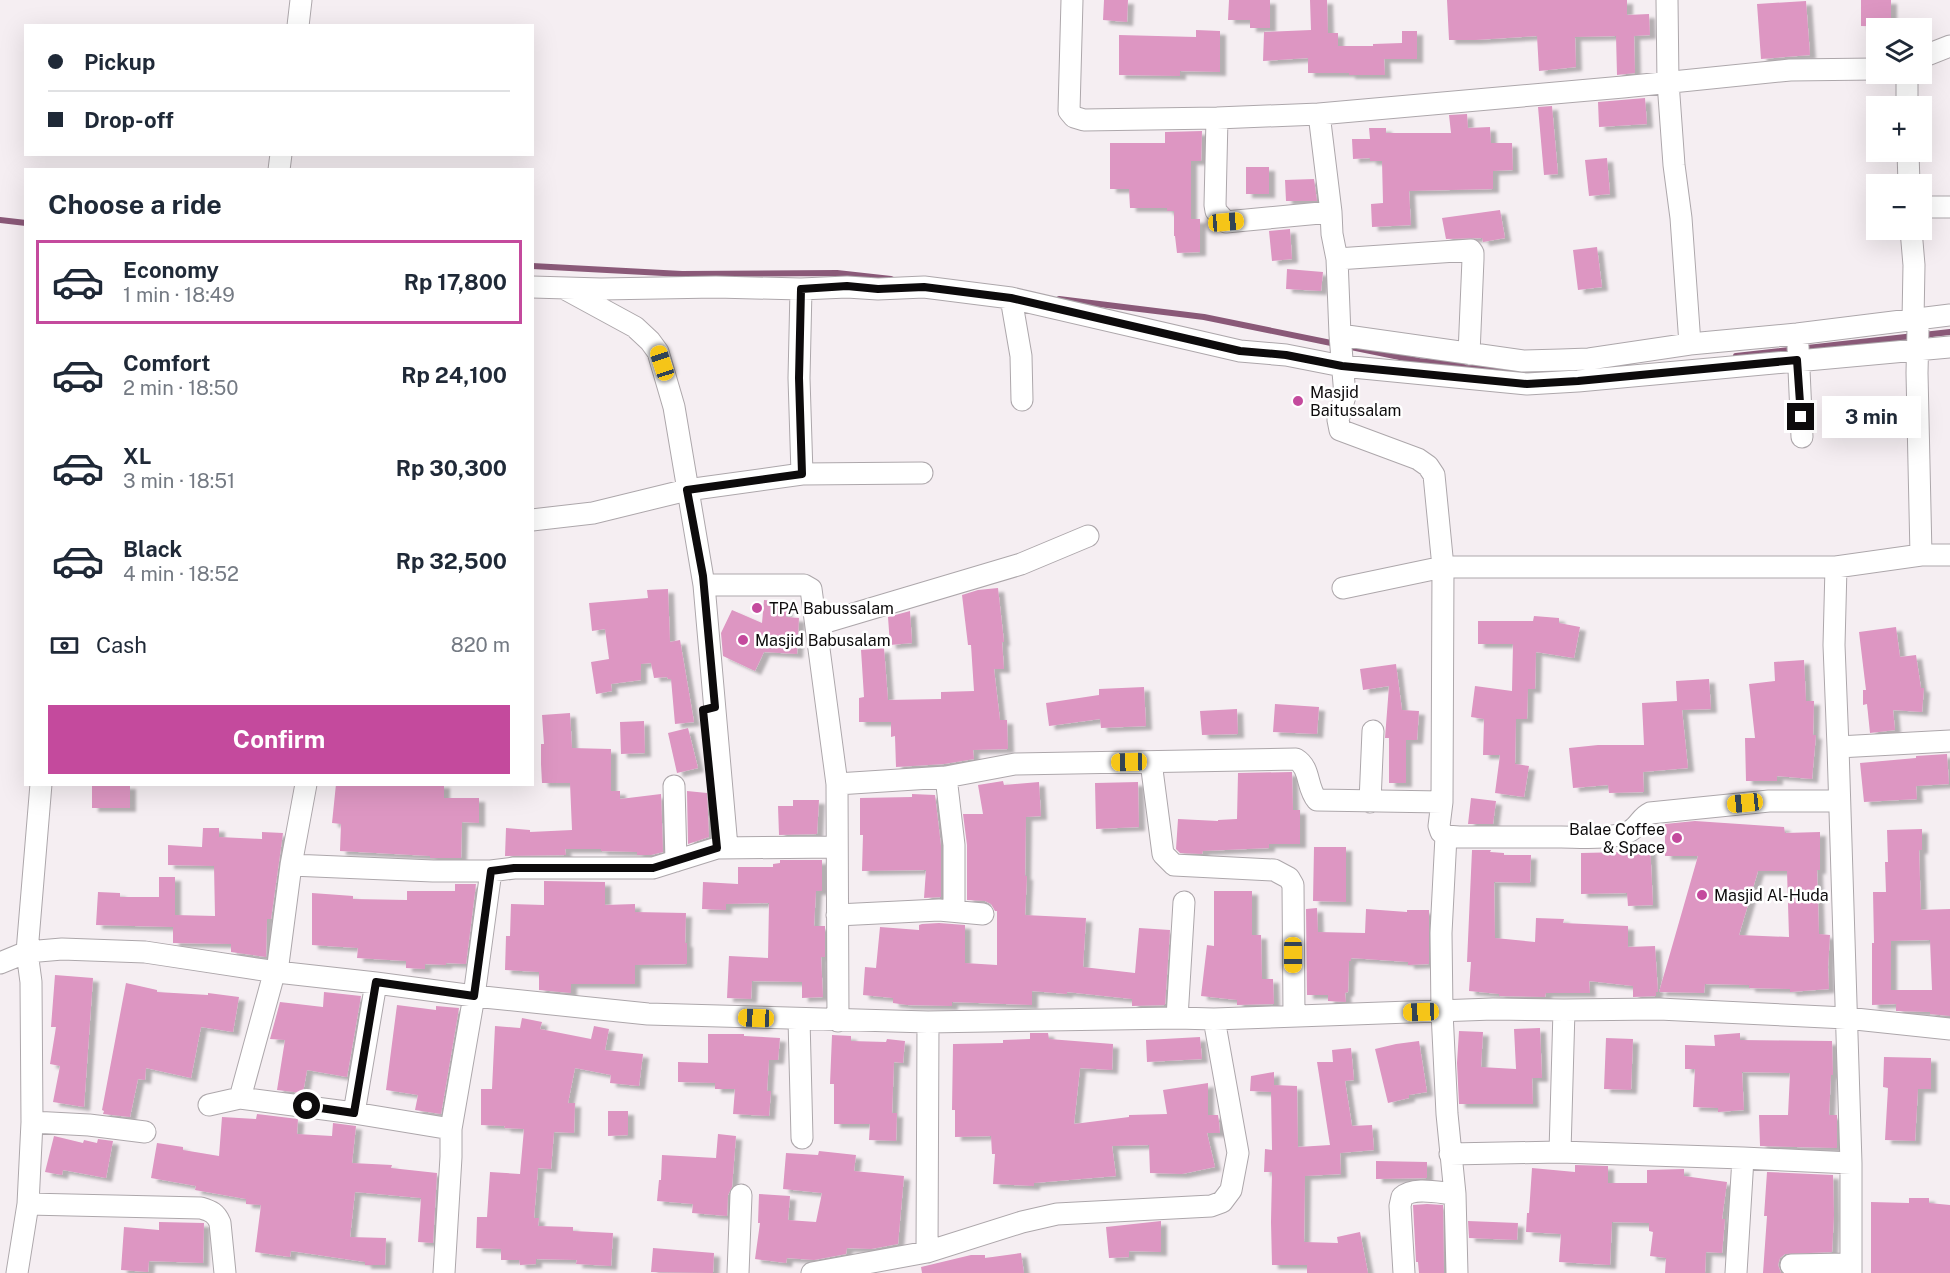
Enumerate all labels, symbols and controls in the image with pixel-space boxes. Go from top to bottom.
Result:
map controls [1866,18,1932,240]
button: layers [1866,18,1932,84]
text: Pickup [84,49,155,75]
button: + [1866,96,1932,162]
text: Drop-off [84,107,174,133]
button: − [1866,174,1932,240]
text: Choose a ride [48,188,222,220]
car [1207,211,1245,233]
icon: car [51,255,105,309]
text: Economy [123,257,219,283]
text: Rp 17,800 [404,269,507,295]
text: 1 min · 18:49 [123,283,235,307]
car [648,343,676,383]
icon: car [51,348,105,402]
text: Comfort [123,350,210,376]
text: Rp 24,100 [401,362,507,388]
text: 2 min · 18:50 [123,376,239,400]
place label: Masjid Baitussalam [1310,383,1401,420]
marker: Masjid Baitussalam [1291,394,1305,408]
callout: 3 min [1822,396,1921,438]
route end [1787,403,1814,430]
text: 3 min [1845,405,1898,429]
icon: car [51,441,105,495]
text: XL [123,443,151,469]
text: Rp 30,300 [396,455,507,481]
text: 3 min · 18:51 [123,469,235,493]
icon: car [51,534,105,588]
text: Black [123,536,182,562]
text: Rp 32,500 [396,548,507,574]
text: 4 min · 18:52 [123,562,239,586]
place label: TPA Babussalam [769,599,894,618]
marker: TPA Babussalam [750,601,764,615]
icon: cash [48,629,81,662]
place label: Masjid Babusalam [755,631,890,650]
text: Cash [96,632,147,658]
text: 820 m [451,633,510,657]
marker: Masjid Babusalam [736,633,750,647]
button: Confirm [48,705,510,774]
car [1111,753,1147,771]
car [1726,792,1764,814]
place label: Balae Coffee & Space [1569,820,1665,857]
marker: Balae Coffee & Space [1670,831,1684,845]
place label: Masjid Al-Huda [1714,886,1829,905]
marker: Masjid Al-Huda [1695,888,1709,902]
car [1284,937,1302,973]
car [1403,1002,1439,1022]
car [738,1008,774,1028]
route start [293,1092,320,1119]

